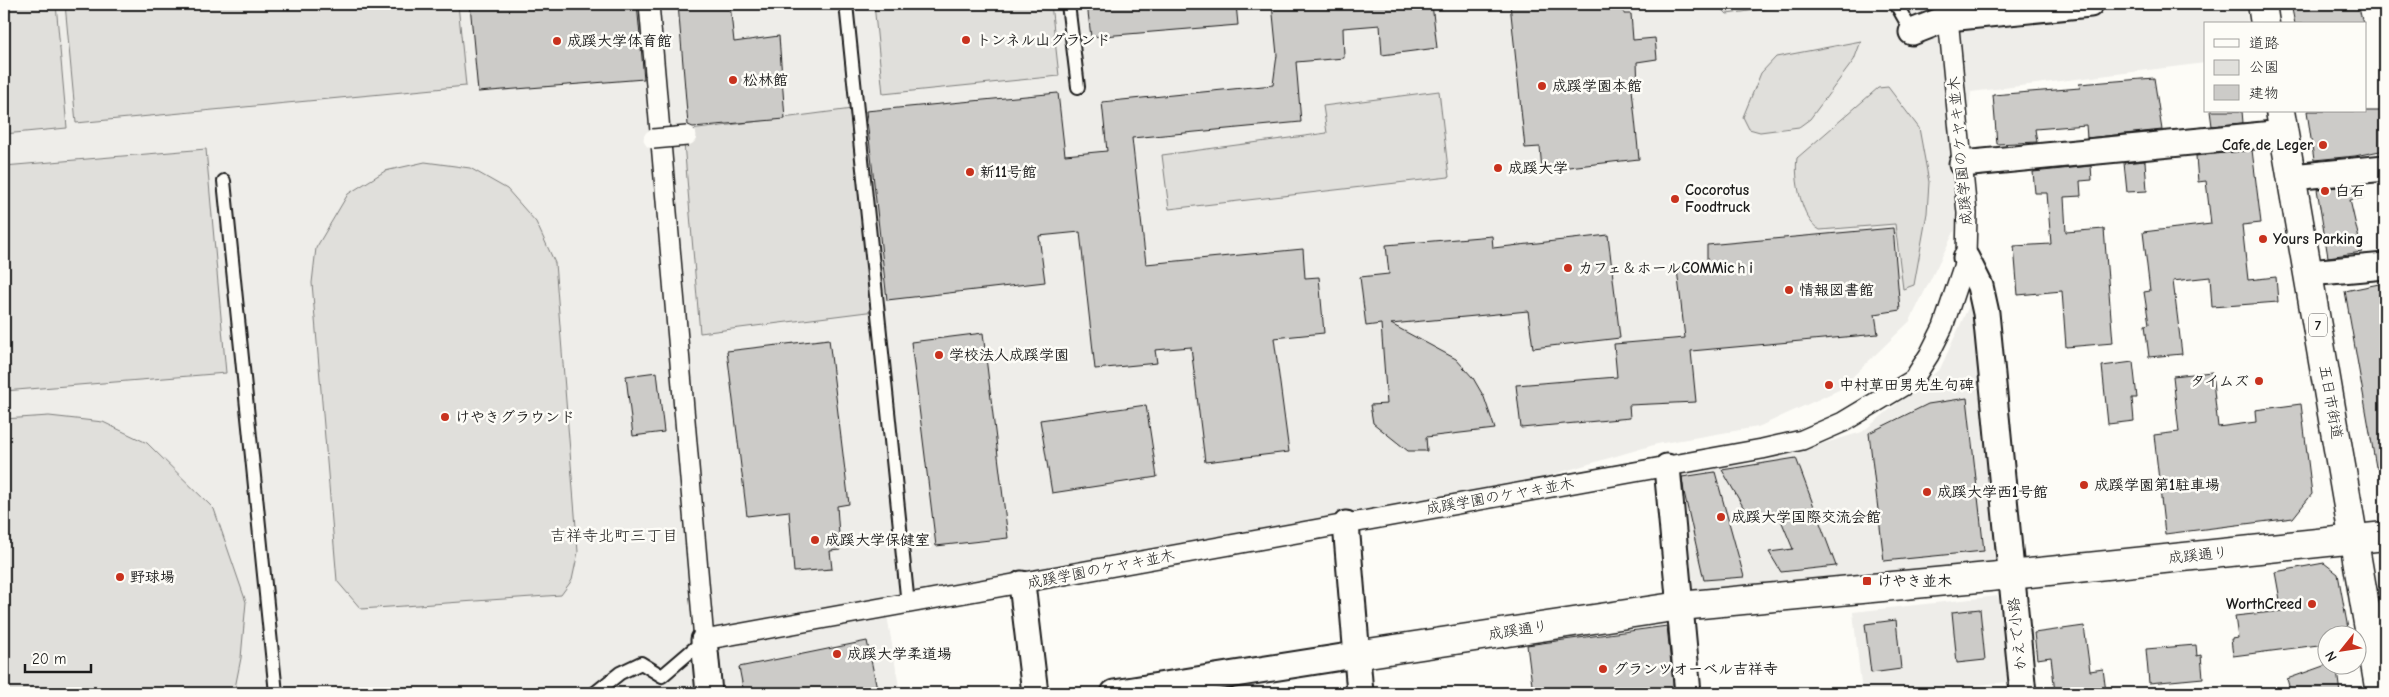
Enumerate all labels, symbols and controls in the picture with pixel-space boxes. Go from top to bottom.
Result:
legend [2204,22,2366,112]
place label: トンネル山グランド [976,31,1110,49]
place label: 成蹊大学体育館 [567,32,672,50]
marker: トンネル山グランド [960,34,972,46]
text: 道路 [2249,34,2279,52]
marker: 成蹊大学体育館 [551,35,563,47]
text: 公園 [2249,58,2279,76]
place label: 松林館 [743,71,788,89]
marker: 松林館 [727,74,739,86]
street label: 成蹊学園のケヤキ並木 [1944,75,1976,227]
place label: 成蹊学園本館 [1552,77,1642,95]
marker: 成蹊学園本館 [1536,80,1548,92]
text: 建物 [2249,84,2279,102]
place label: Cafe de Leger [2222,136,2313,154]
marker: Cafe de Leger [2317,139,2329,151]
place label: 成蹊大学 [1508,159,1568,177]
marker: 成蹊大学 [1492,162,1504,174]
place label: 新11号館 [980,163,1037,181]
marker: 新11号館 [964,166,976,178]
place label: Cocorotus Foodtruck [1685,181,1751,216]
place label: 白石 [2335,182,2365,200]
marker: 白石 [2319,185,2331,197]
marker: Cocorotus Foodtruck [1669,193,1681,205]
place label: Yours Parking [2273,230,2363,248]
marker: Yours Parking [2257,233,2269,245]
place label: カフェ＆ホールCOMMicｈi [1578,259,1753,277]
marker: カフェ＆ホールCOMMicｈi [1562,262,1574,274]
place label: 情報図書館 [1799,281,1874,299]
marker: 情報図書館 [1783,284,1795,296]
road number: 7 [2309,314,2327,336]
place label: 学校法人成蹊学園 [949,346,1069,364]
marker: 学校法人成蹊学園 [933,349,945,361]
street label: 五日市街道 [2316,363,2346,441]
place label: タイムズ [2190,372,2249,390]
marker: タイムズ [2253,375,2265,387]
place label: 中村草田男先生句碑 [1839,376,1974,394]
marker: 中村草田男先生句碑 [1823,379,1835,391]
place label: けやきグラウンド [455,408,575,426]
marker: けやきグラウンド [439,411,451,423]
street label: 成蹊学園のケヤキ並木 [1425,474,1575,518]
place label: 成蹊学園第1駐車場 [2094,476,2220,494]
marker: 成蹊学園第1駐車場 [2078,479,2090,491]
place label: 成蹊大学西1号館 [1937,483,2048,501]
marker: 成蹊大学西1号館 [1921,486,1933,498]
place label: 成蹊大学国際交流会館 [1731,508,1881,526]
marker: 成蹊大学国際交流会館 [1715,511,1727,523]
district label: 吉祥寺北町三丁目 [550,527,678,545]
place label: 成蹊大学保健室 [825,531,930,549]
marker: 成蹊大学保健室 [809,534,821,546]
street label: 成蹊通り [2167,543,2229,567]
street label: 成蹊学園のケヤキ並木 [1026,546,1176,592]
place label: 野球場 [130,568,175,586]
marker: 野球場 [114,571,126,583]
place label: けやき並木 [1877,572,1952,590]
marker: けやき並木 [1861,575,1873,587]
place label: WorthCreed [2226,595,2302,613]
street label: かえで小路 [2004,596,2030,672]
marker: WorthCreed [2306,598,2318,610]
street label: 成蹊通り [1487,617,1549,643]
north arrow [2316,624,2366,674]
scale bar [25,642,91,674]
place label: 成蹊大学柔道場 [847,645,952,663]
marker: 成蹊大学柔道場 [831,648,843,660]
text: N [2322,648,2341,664]
text: 20 m [32,650,66,668]
place label: グランツオーベル吉祥寺 [1613,660,1778,678]
marker: グランツオーベル吉祥寺 [1597,663,1609,675]

